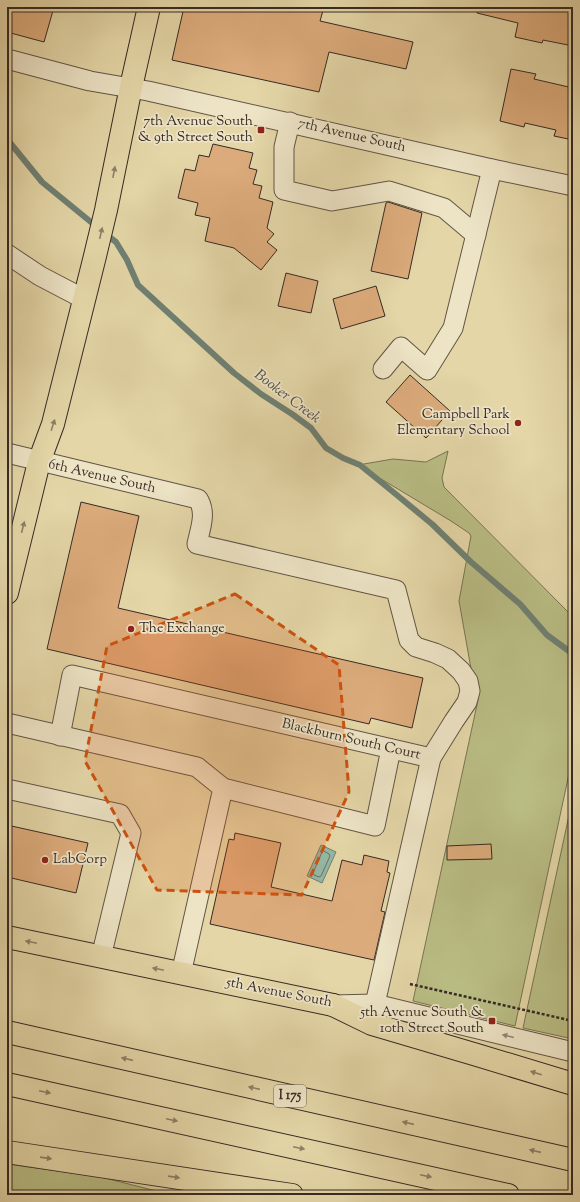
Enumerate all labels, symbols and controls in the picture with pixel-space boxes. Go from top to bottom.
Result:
place label: 7th Avenue South & 9th Street South [138,112,253,148]
street label: 7th Avenue South [296,114,408,158]
marker: 7th Avenue South & 9th Street South [256,125,266,135]
one-way arrow [111,166,117,178]
one-way arrow [98,227,104,239]
water label: Booker Creek [249,365,325,429]
place label: Campbell Park Elementary School [397,405,510,441]
marker: Campbell Park Elementary School [513,418,523,428]
one-way arrow [50,419,56,431]
street label: 6th Avenue South [46,455,158,499]
one-way arrow [20,521,26,533]
place label: The Exchange [139,619,225,639]
marker: The Exchange [126,624,136,634]
street label: Blackburn South Court [280,714,422,766]
place label: LabCorp [53,850,107,870]
marker: LabCorp [40,855,50,865]
one-way arrow [25,939,37,945]
one-way arrow [152,966,164,972]
street label: 5th Avenue South [223,973,334,1013]
place label: 5th Avenue South & 10th Street South [359,1003,485,1039]
marker: 5th Avenue South & 10th Street South [487,1016,497,1026]
one-way arrow [502,1033,514,1039]
one-way arrow [121,1056,133,1062]
one-way arrow [529,1070,541,1076]
one-way arrow [248,1085,260,1091]
road number: I 175 [274,1085,306,1107]
one-way arrow [39,1090,51,1096]
one-way arrow [166,1118,178,1124]
one-way arrow [402,1119,414,1125]
one-way arrow [293,1146,305,1152]
one-way arrow [529,1148,541,1154]
one-way arrow [39,1155,52,1161]
one-way arrow [168,1174,180,1180]
one-way arrow [420,1174,432,1180]

